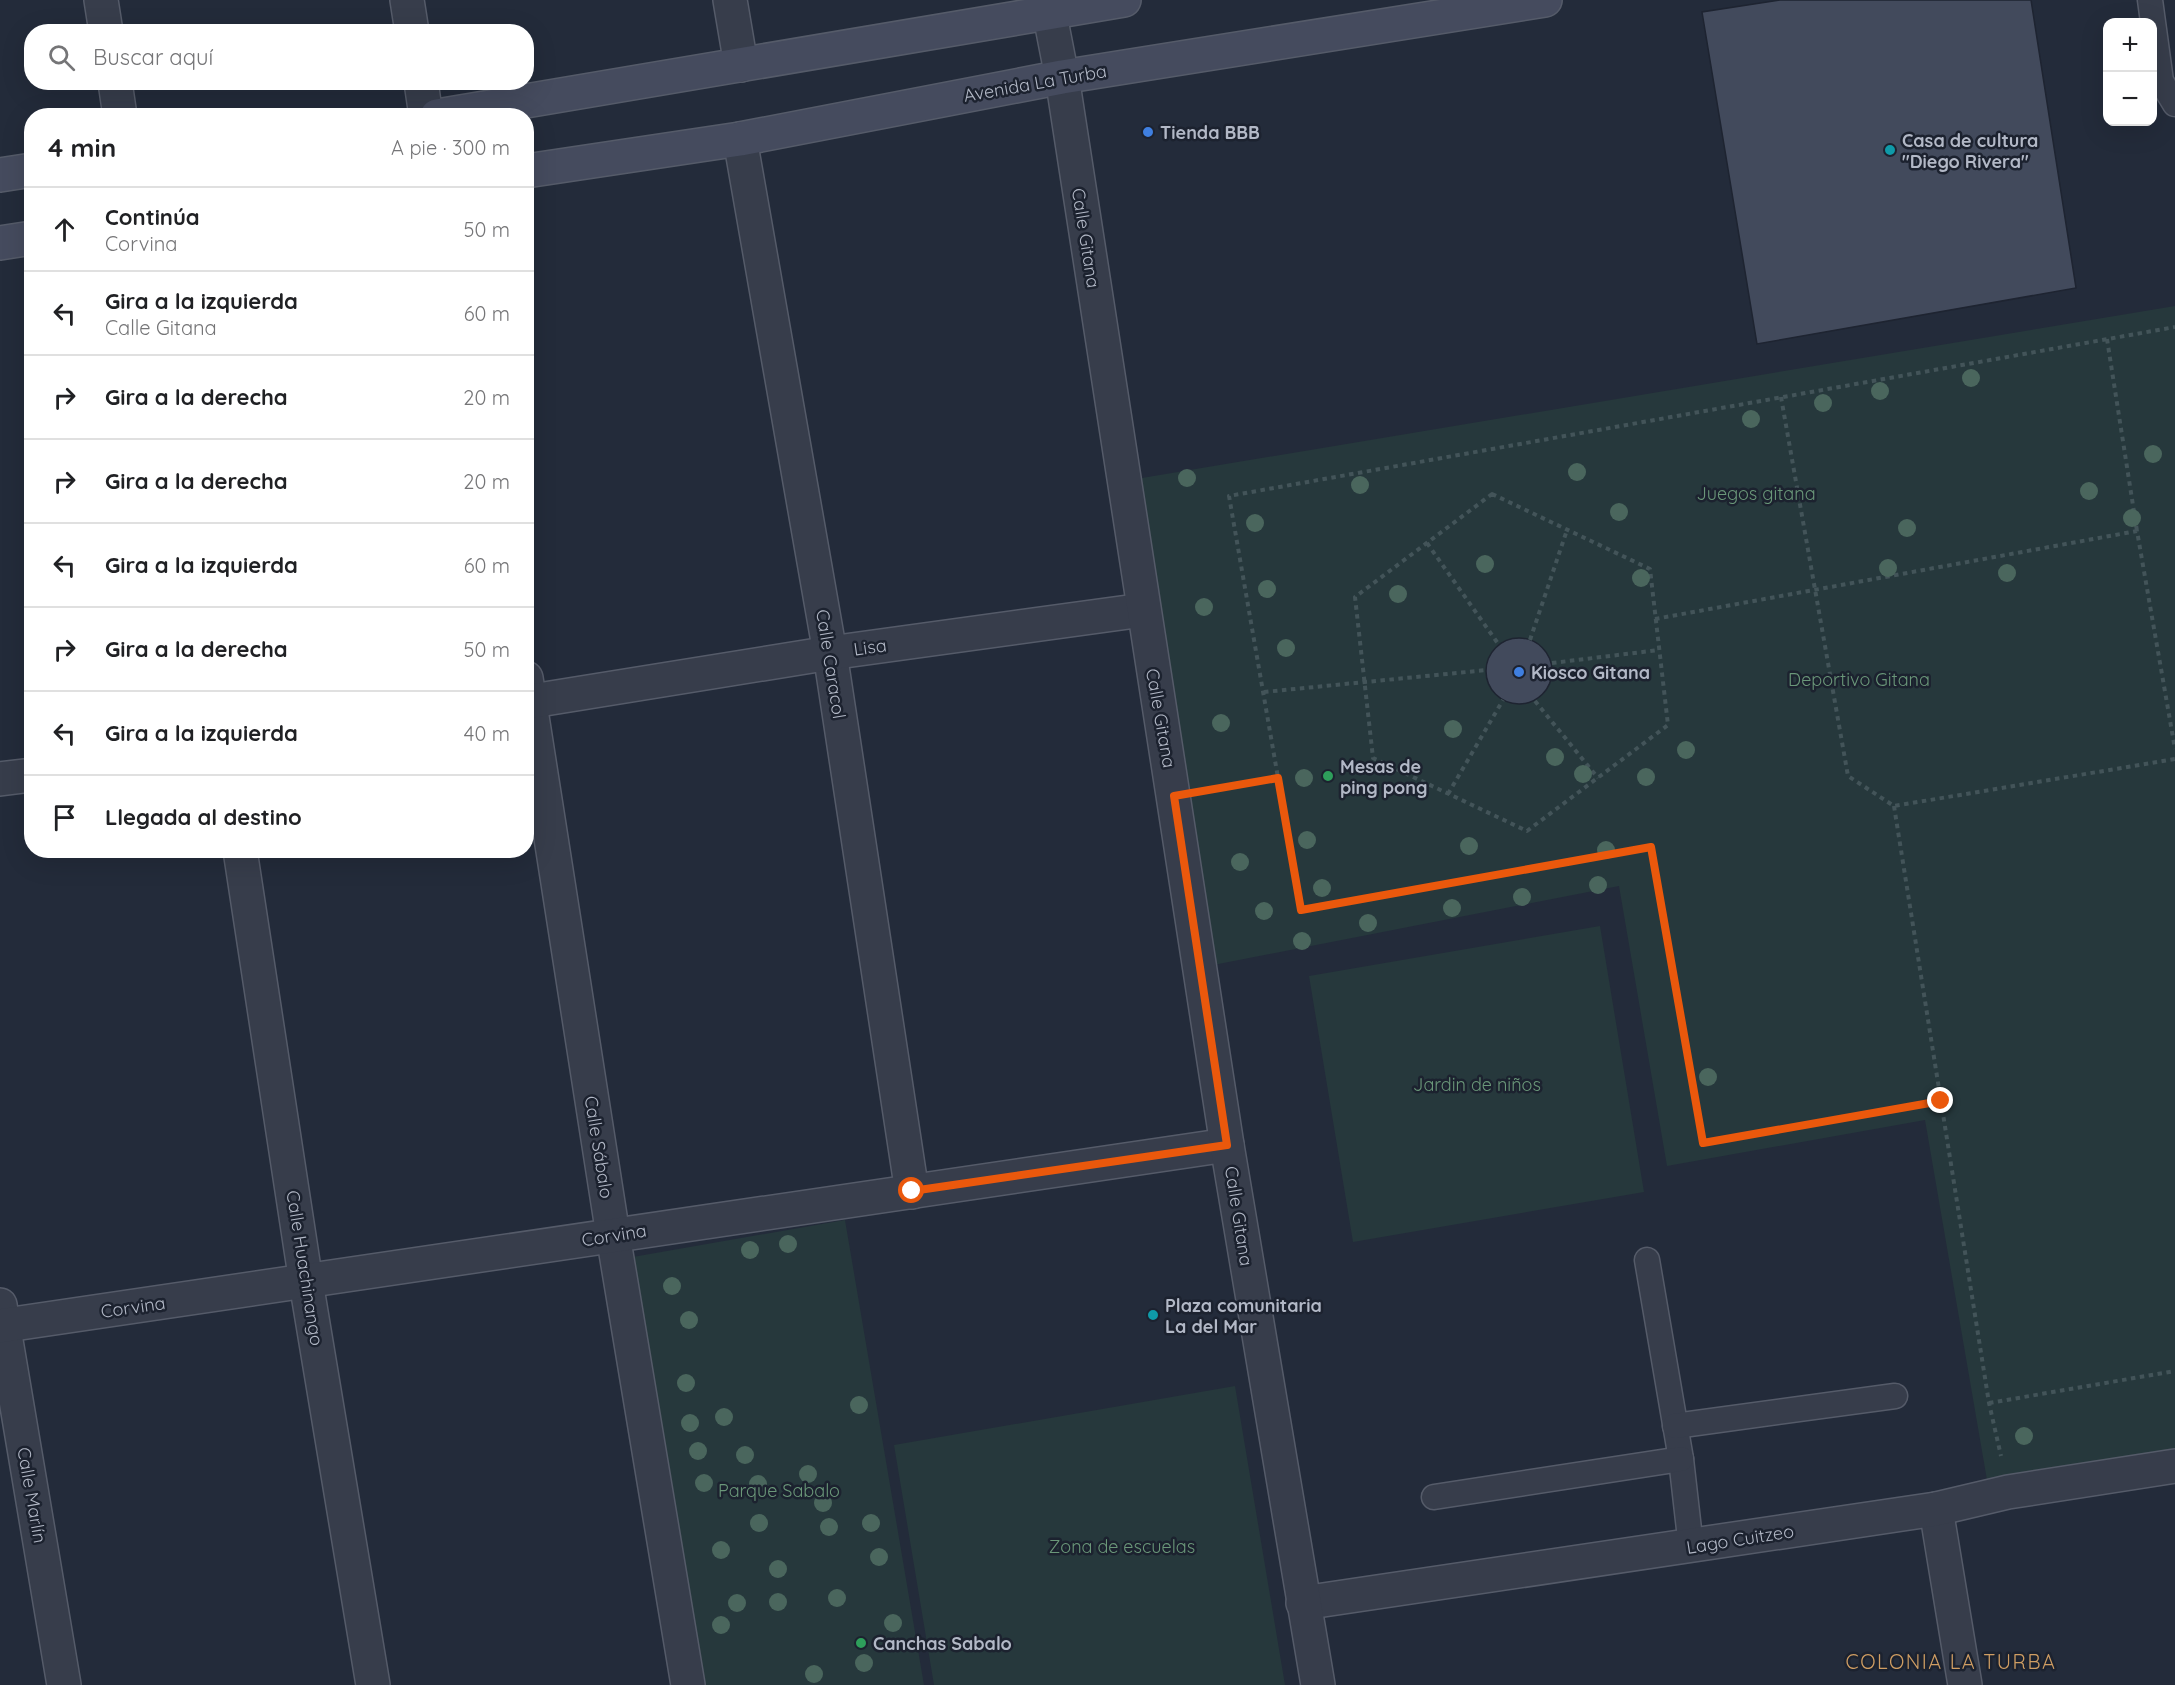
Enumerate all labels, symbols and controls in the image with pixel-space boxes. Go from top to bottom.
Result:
map controls [2103,18,2157,126]
button: + [2103,18,2157,72]
search box [24,24,534,90]
icon: search [45,41,78,74]
text: Buscar aquí [93,43,213,71]
street label: Avenida La Turba [962,59,1108,107]
button: − [2103,72,2157,126]
place label: Tienda BBB [1160,121,1260,144]
marker: Tienda BBB [1141,125,1155,139]
place label: Casa de cultura "Diego Rivera" [1902,129,2038,173]
text: 4 min [48,131,116,164]
text: A pie · 300 m [391,135,510,160]
marker: Casa de cultura "Diego Rivera" [1883,143,1897,157]
street label: Calle Gitana [1067,187,1105,289]
text: Continúa [105,203,200,231]
icon: ahead [48,213,81,246]
text: 50 m [464,217,510,242]
text: Corvina [105,231,177,256]
text: Gira a la izquierda [105,287,298,315]
icon: left [48,297,81,330]
text: 60 m [464,301,510,326]
text: Calle Gitana [105,315,217,340]
icon: right [48,381,81,414]
text: Gira a la derecha [105,383,288,411]
text: 20 m [463,385,510,410]
icon: right [48,465,81,498]
text: Gira a la derecha [105,467,288,495]
text: 20 m [463,469,510,494]
park label: Juegos gitana [1696,482,1816,505]
icon: left [48,549,81,582]
text: Gira a la izquierda [105,551,298,579]
text: 60 m [464,553,510,578]
street label: Calle Caracol [811,608,851,720]
icon: right [48,633,81,666]
street label: Lisa [852,633,888,661]
text: Gira a la derecha [105,635,288,663]
text: 50 m [464,637,510,662]
place label: Kiosco Gitana [1531,661,1650,684]
marker: Kiosco Gitana [1512,665,1526,679]
street label: Calle Gitana [1141,667,1181,769]
park label: Deportivo Gitana [1788,668,1930,691]
icon: left [48,717,81,750]
text: Gira a la izquierda [105,719,298,747]
text: 40 m [464,721,510,746]
place label: Mesas de ping pong [1340,755,1428,799]
marker: Mesas de ping pong [1321,769,1335,783]
icon: arrive [48,801,81,834]
text: Llegada al destino [105,803,302,831]
park label: Jardin de niños [1413,1073,1541,1096]
route end [1927,1087,1953,1113]
street label: Calle Sábalo [580,1094,618,1200]
street label: Calle Gitana [1220,1165,1258,1267]
route start [898,1177,924,1203]
street label: Calle Huachinango [281,1189,329,1347]
street label: Corvina [580,1219,648,1251]
street label: Corvina [99,1291,167,1323]
place label: Plaza comunitaria La del Mar [1165,1294,1322,1338]
marker: Plaza comunitaria La del Mar [1146,1308,1160,1322]
street label: Calle Marlín [12,1445,52,1545]
park label: Parque Sabalo [718,1479,840,1502]
street label: Lago Cuitzeo [1685,1519,1795,1559]
park label: Zona de escuelas [1049,1535,1195,1558]
place label: Canchas Sabalo [873,1632,1012,1655]
marker: Canchas Sabalo [854,1636,868,1650]
district label: COLONIA LA TURBA [1846,1649,2056,1674]

